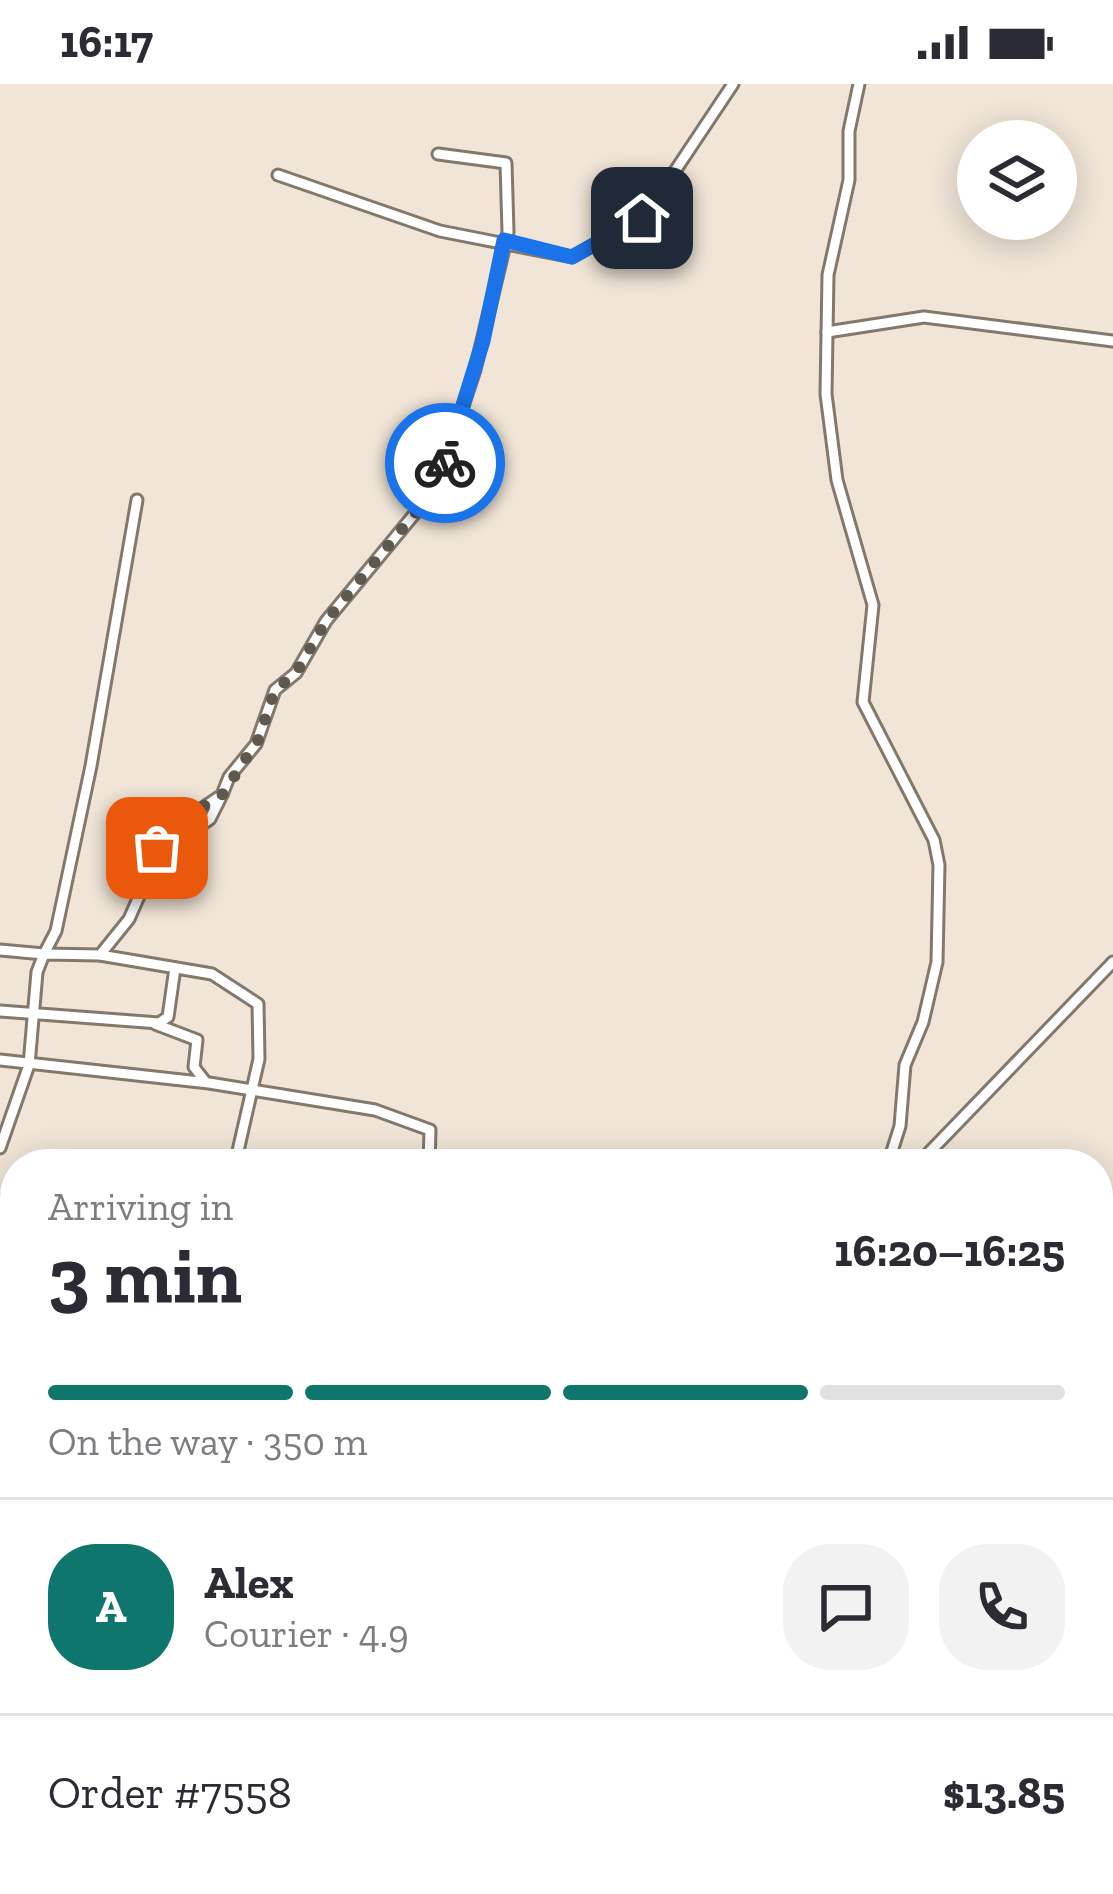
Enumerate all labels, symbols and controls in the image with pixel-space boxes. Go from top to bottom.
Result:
text: 16:17 [60,15,153,69]
map controls [957,120,1077,240]
button: layers [957,120,1077,240]
pin [591,167,693,269]
icon: home [609,185,675,251]
courier [385,403,505,523]
icon: bike [412,430,478,496]
pin [106,797,208,899]
icon: bag [124,815,190,881]
text: Arriving in [48,1183,233,1230]
text: 16:20–16:25 [834,1224,1065,1278]
text: 3 min [48,1228,242,1322]
text: On the way · 350 m [48,1418,367,1465]
button: chat [783,1544,909,1670]
button: phone [939,1544,1065,1670]
text: Alex [204,1556,294,1610]
text: A [96,1580,126,1634]
text: Courier · 4.9 [204,1610,409,1657]
text: Order #7558 [48,1766,292,1820]
text: $13.85 [943,1766,1065,1820]

